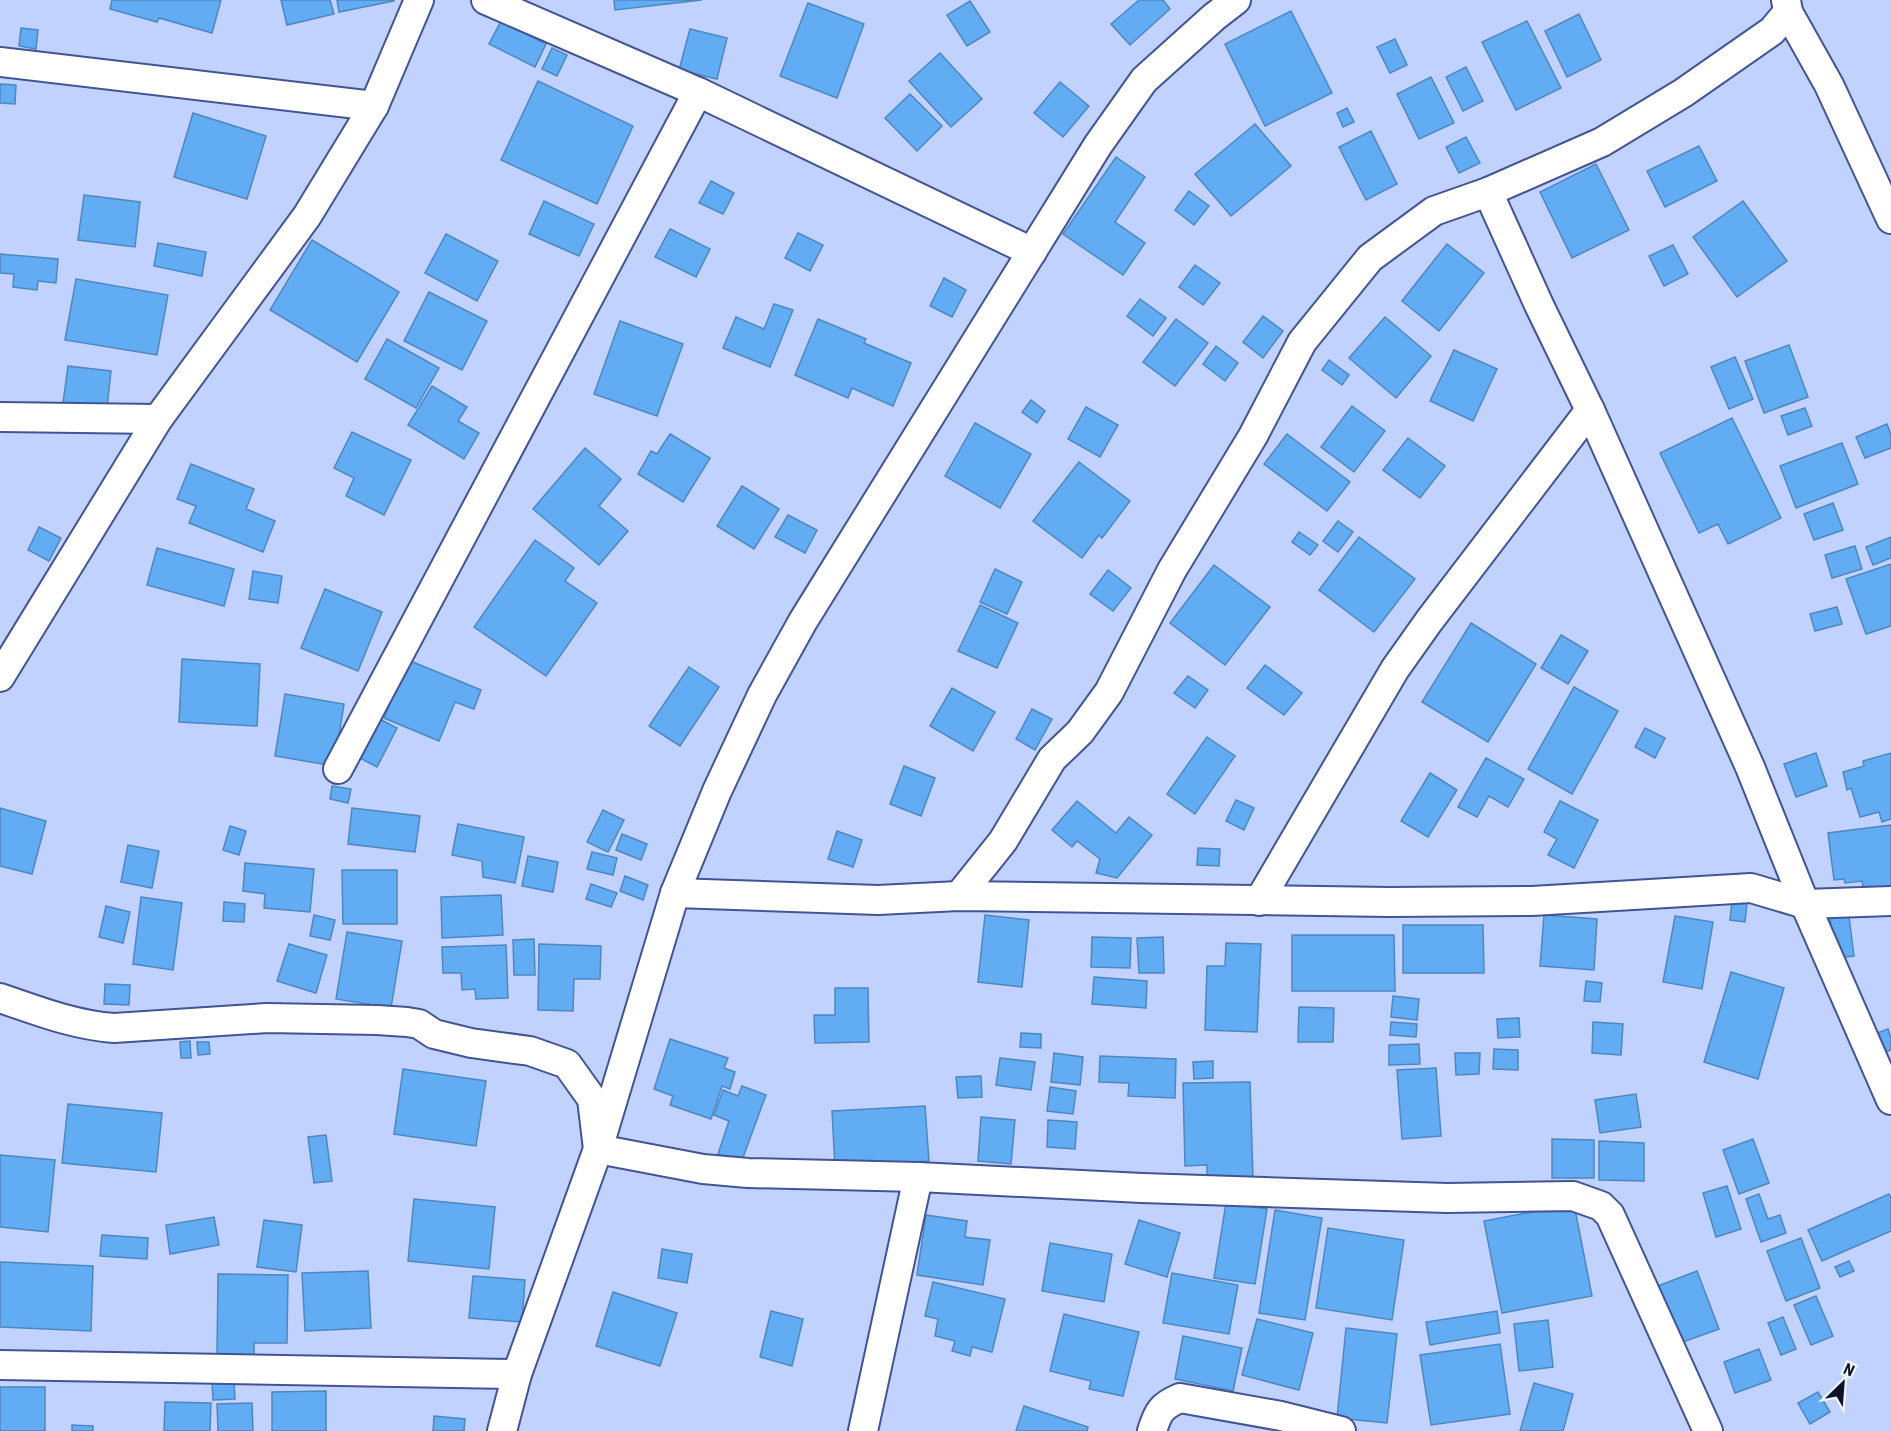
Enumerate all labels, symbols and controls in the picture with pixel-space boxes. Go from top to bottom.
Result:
north arrow [1813,1353,1873,1413]
text: N [1841,1359,1858,1381]

